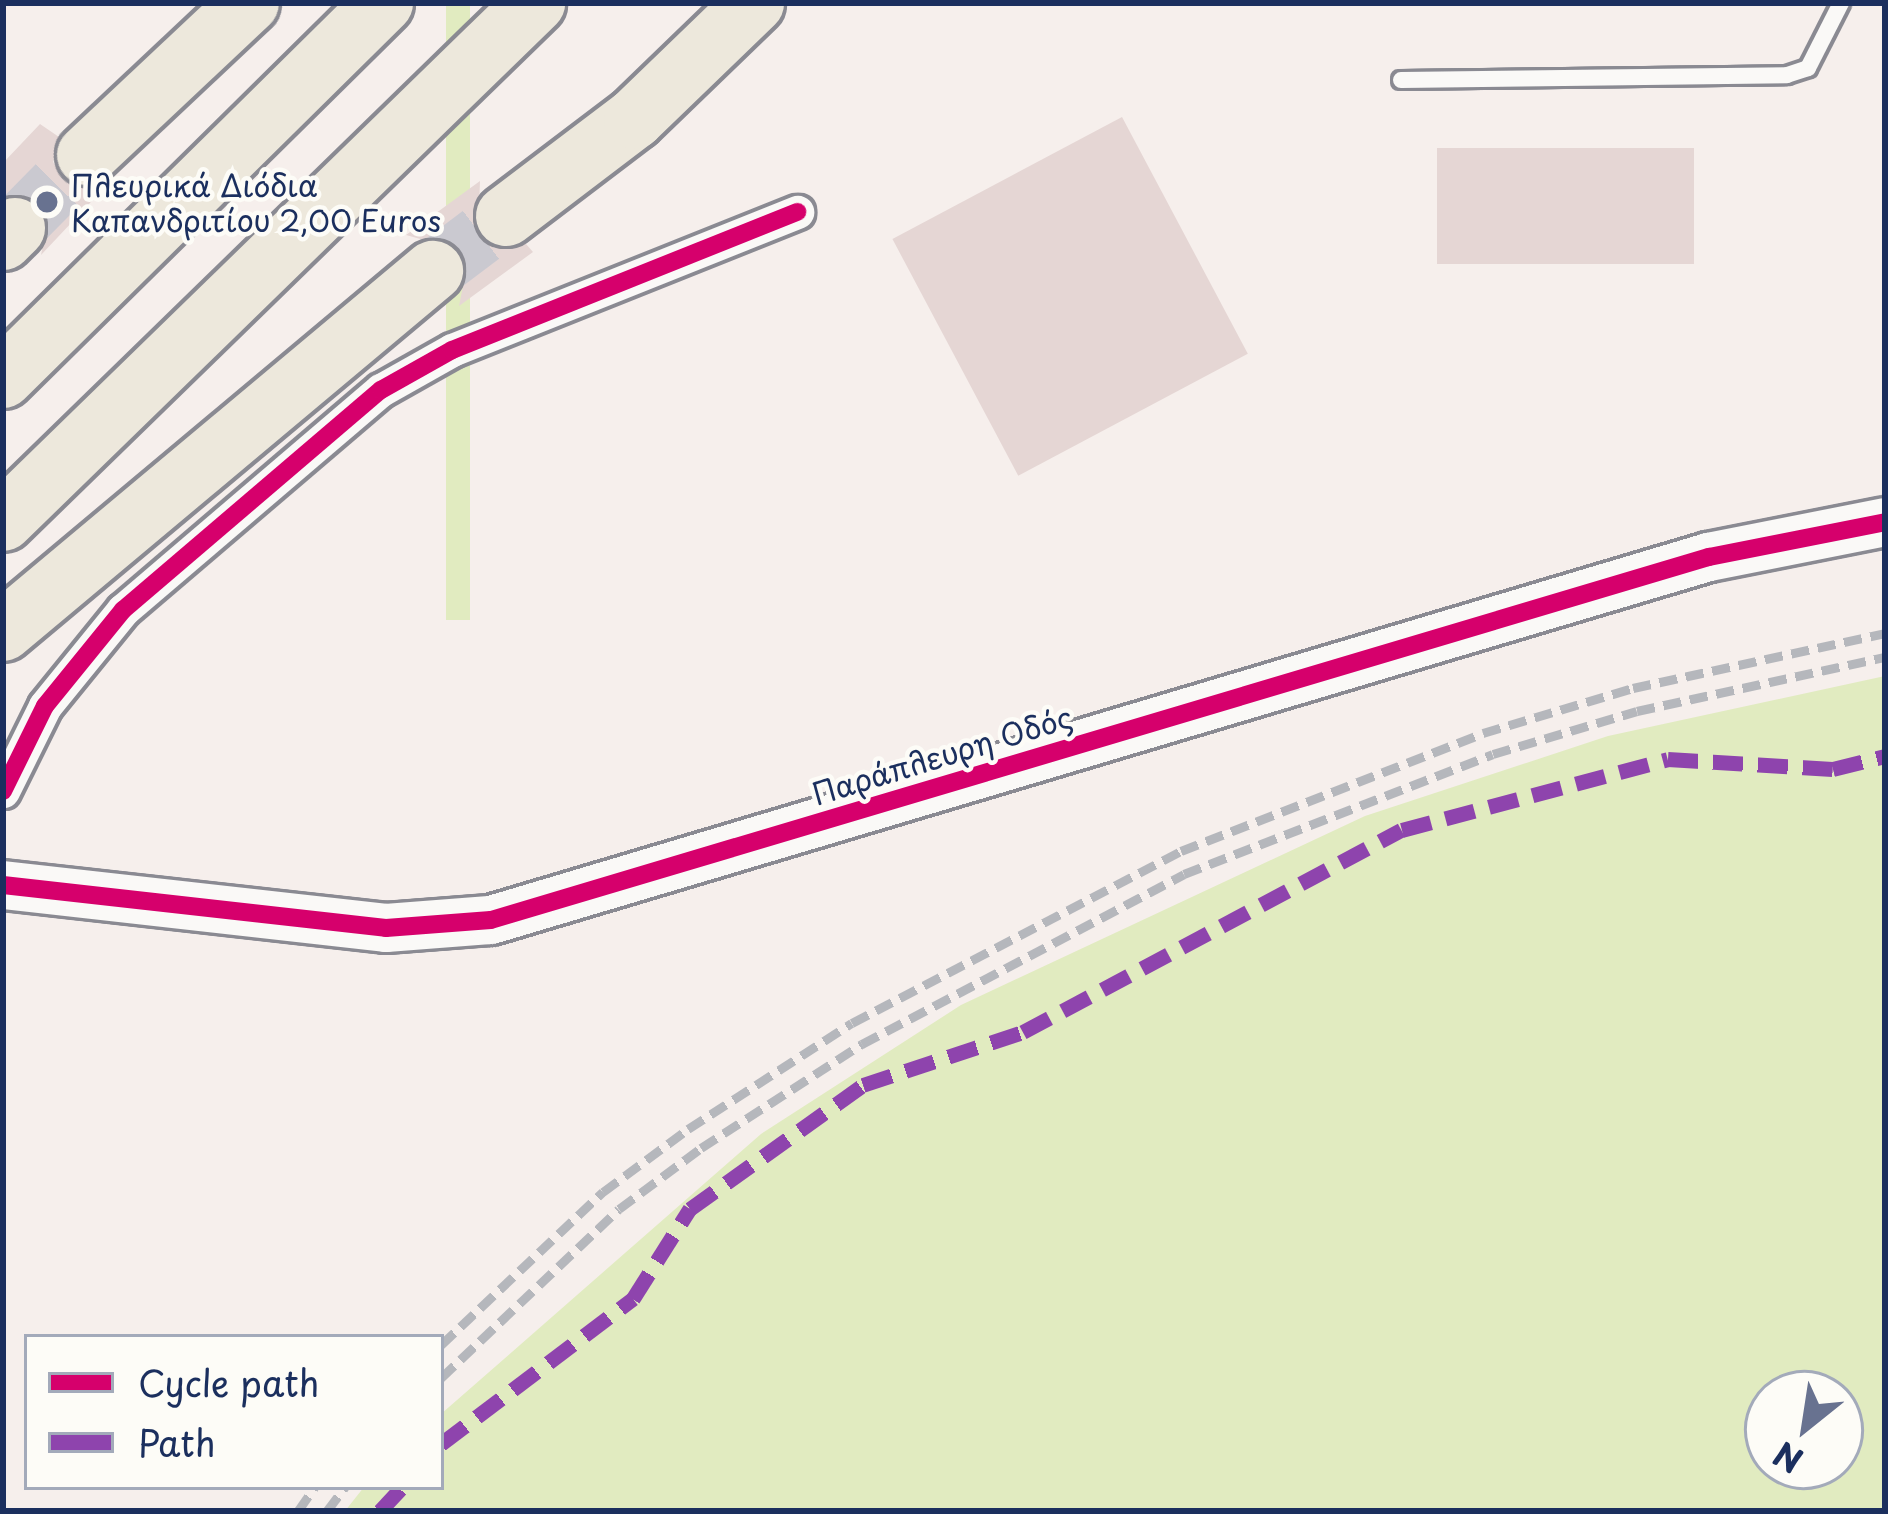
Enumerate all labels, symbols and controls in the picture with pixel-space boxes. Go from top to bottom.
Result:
place label: Πλευρικά Διόδια Καπανδριτίου 2,00 Euros [71,167,443,237]
marker: Πλευρικά Διόδια Καπανδριτίου 2,00 Euros [34,189,60,215]
street label: Παράπλευρη Οδός [807,698,1077,812]
legend [24,1334,444,1490]
text: Cycle path [138,1355,320,1409]
north arrow [1744,1370,1864,1490]
text: Path [138,1415,216,1469]
text: N [1764,1430,1811,1487]

